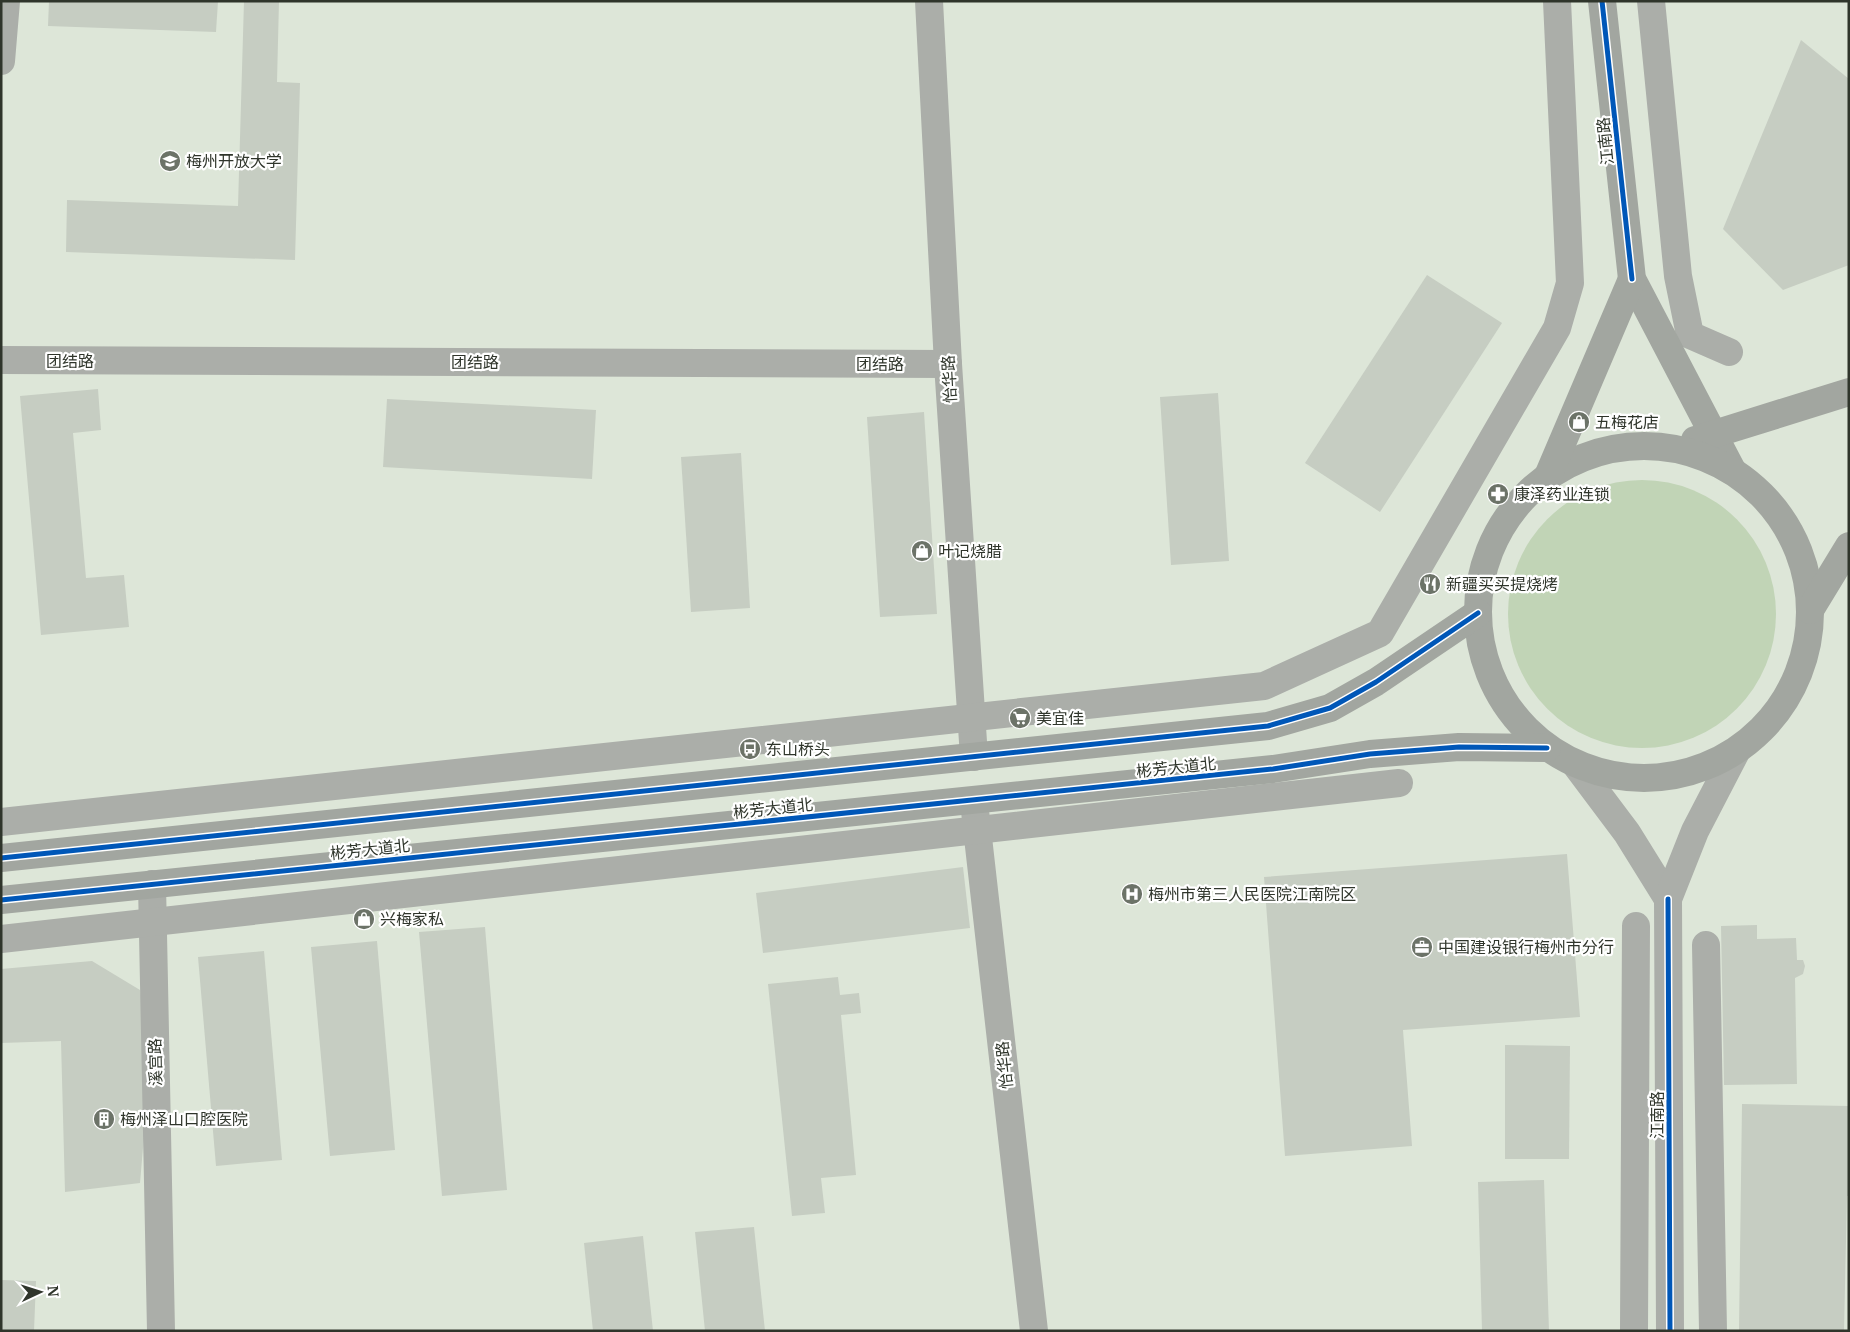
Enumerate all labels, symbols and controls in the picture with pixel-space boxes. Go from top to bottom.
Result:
street label: 江南路 [1593,116,1617,166]
school or university icon: 梅州开放大学 [158,149,182,173]
place label: 梅州开放大学 [186,151,282,171]
street label: 团结路 [46,351,94,371]
street label: 团结路 [451,352,499,372]
street label: 团结路 [856,354,904,374]
street label: 怡华路 [938,355,960,403]
shop icon: 五梅花店 [1567,410,1591,434]
place label: 五梅花店 [1595,412,1659,432]
pharmacy icon: 康泽药业连锁 [1486,482,1510,506]
place label: 康泽药业连锁 [1514,484,1610,504]
shop icon: 叶记烧腊 [910,539,934,563]
place label: 叶记烧腊 [938,541,1002,561]
restaurant icon: 新疆买买提烧烤 [1418,572,1442,596]
place label: 新疆买买提烧烤 [1446,574,1558,594]
supermarket icon: 美宜佳 [1008,706,1032,730]
place label: 美宜佳 [1036,708,1084,728]
bus stop icon: 东山桥头 [738,737,762,761]
place label: 东山桥头 [766,739,830,759]
street label: 彬芳大道北 [1135,753,1217,781]
street label: 彬芳大道北 [732,794,814,822]
street label: 彬芳大道北 [329,835,411,863]
hospital icon: 梅州市第三人民医院江南院区 [1120,882,1144,906]
place label: 梅州市第三人民医院江南院区 [1148,884,1356,904]
shop icon: 兴梅家私 [352,907,376,931]
place label: 兴梅家私 [380,909,444,929]
office icon: 中国建设银行梅州市分行 [1410,935,1434,959]
place label: 中国建设银行梅州市分行 [1438,937,1614,957]
street label: 溪宫路 [145,1038,165,1086]
street label: 怡华路 [992,1040,1016,1090]
street label: 江南路 [1647,1091,1667,1139]
building icon: 梅州泽山口腔医院 [92,1107,116,1131]
place label: 梅州泽山口腔医院 [120,1109,248,1129]
north arrow [15,1267,65,1317]
text: N [44,1285,62,1297]

